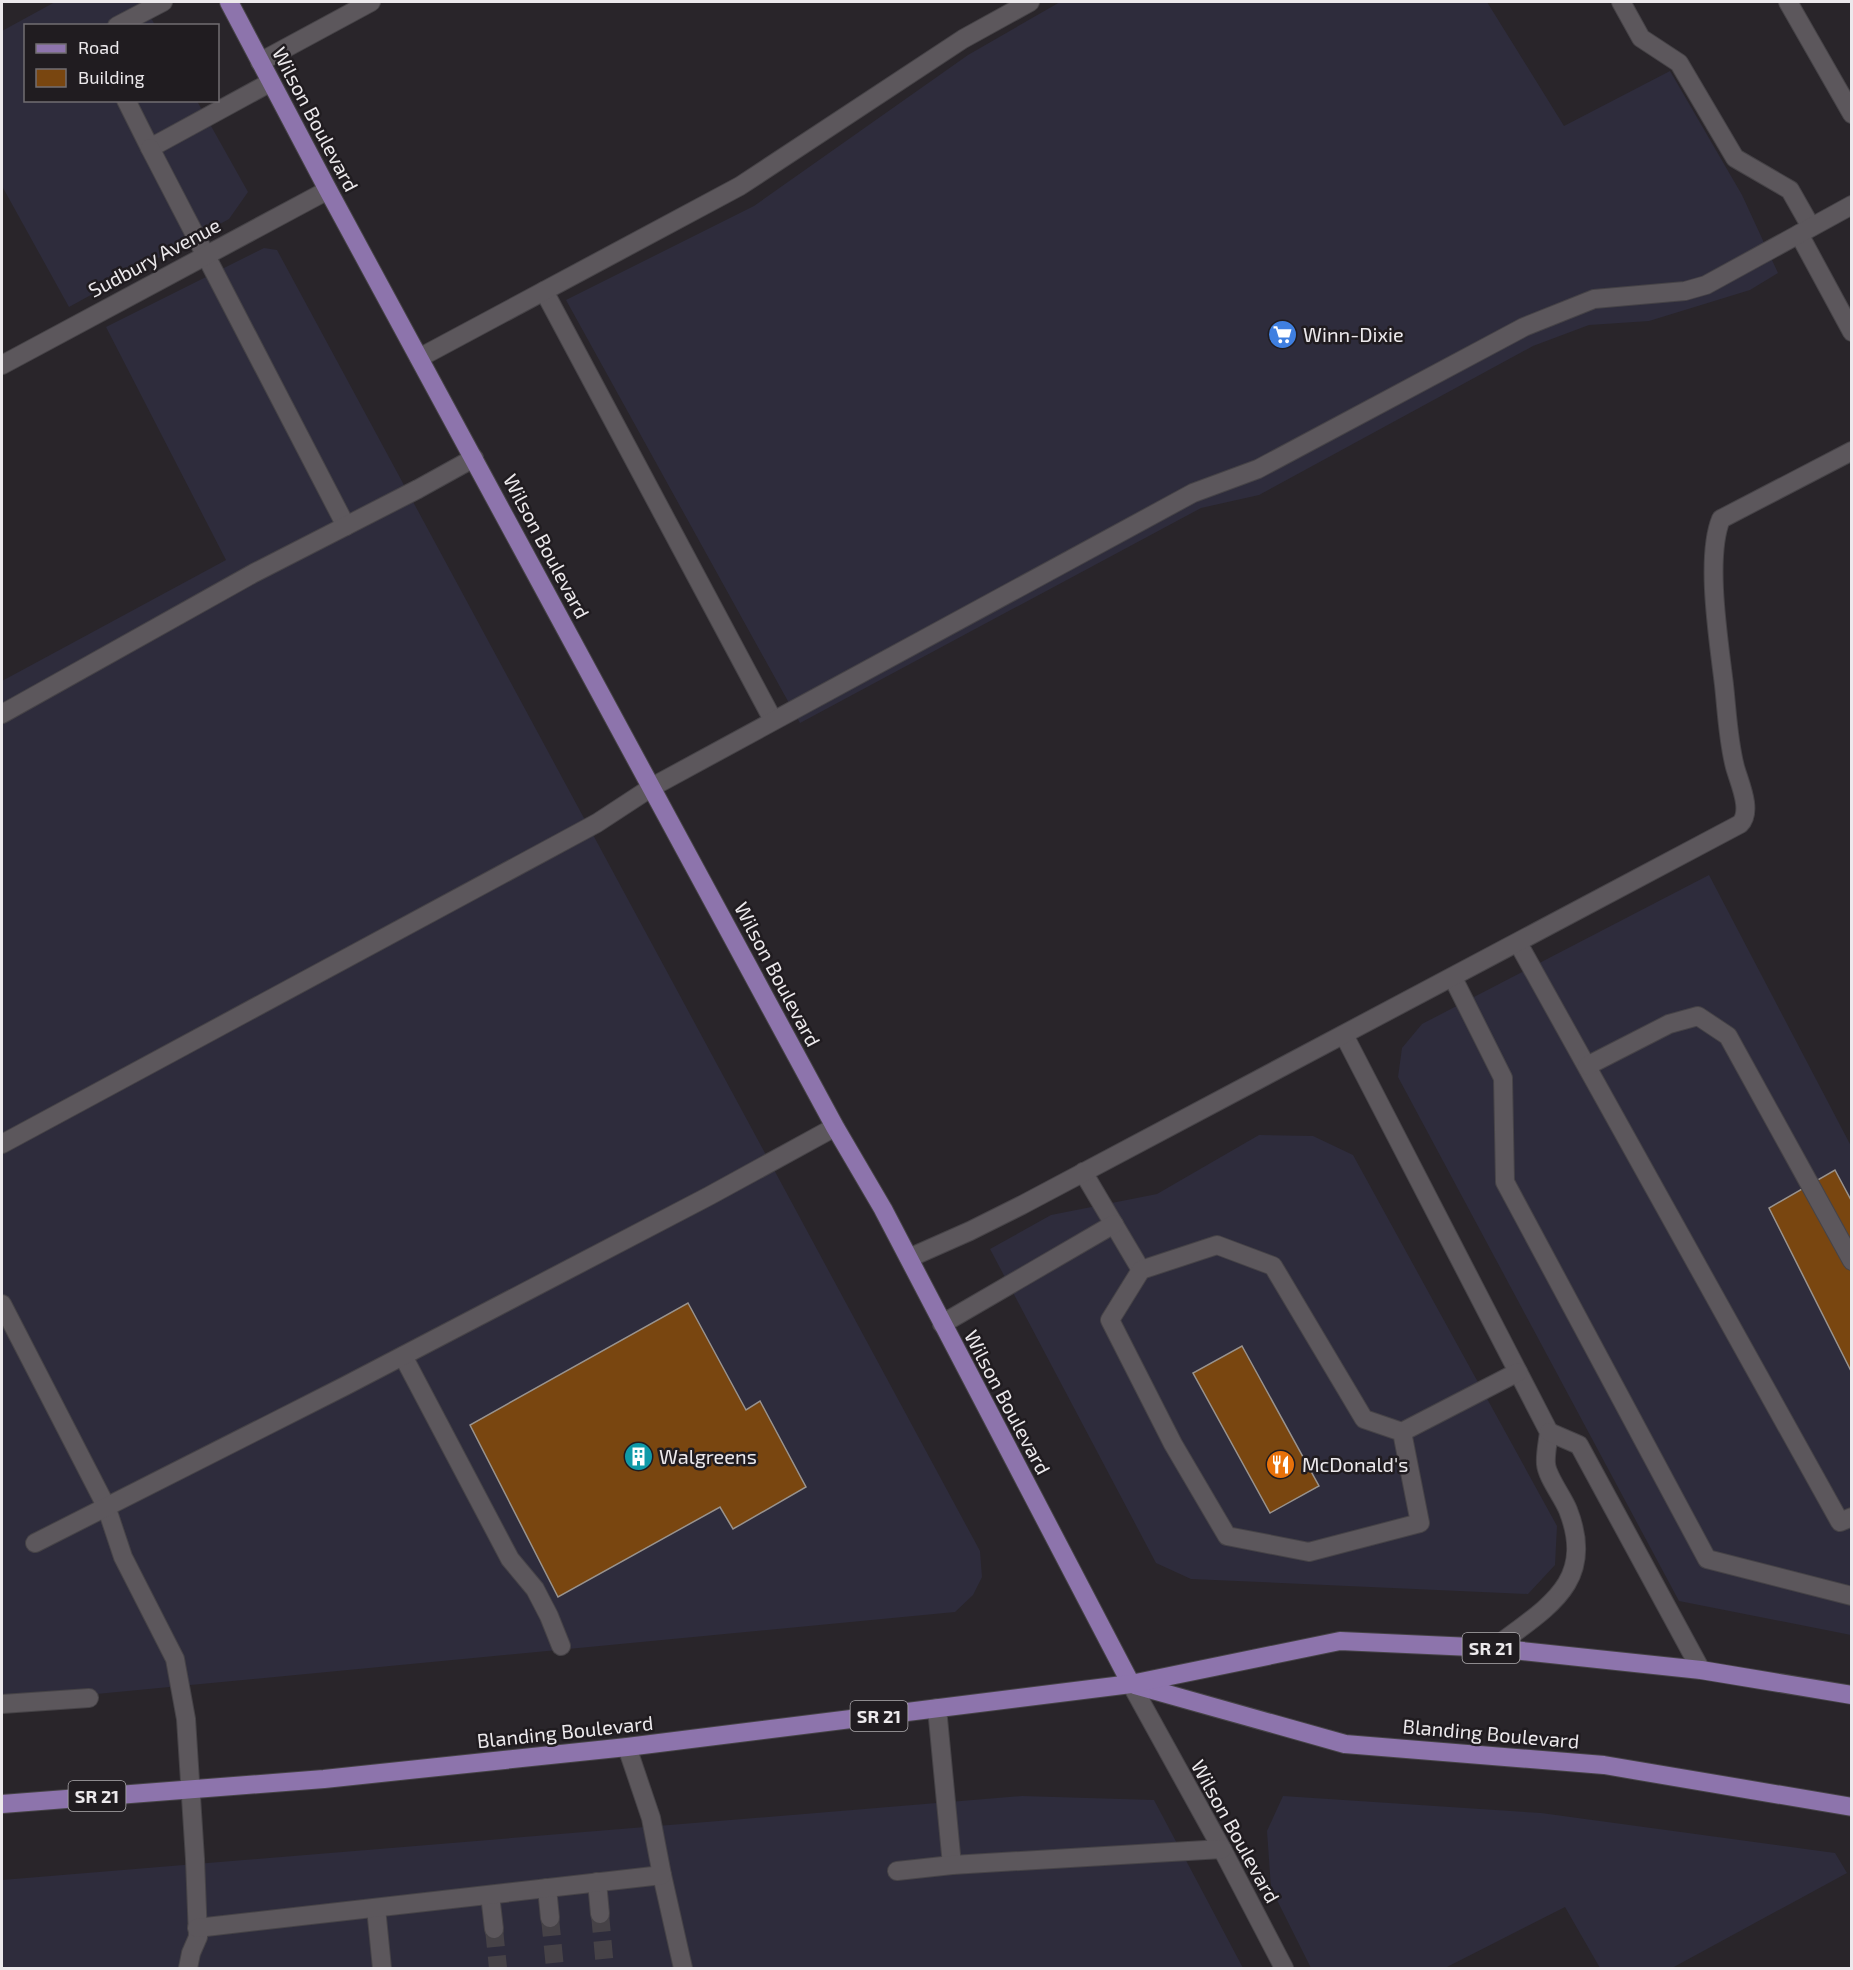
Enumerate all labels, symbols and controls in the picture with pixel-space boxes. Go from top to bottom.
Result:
legend [24,24,219,102]
text: Road [78,36,119,58]
street label: Wilson Boulevard [268,43,364,195]
text: Building [78,66,145,88]
street label: Sudbury Avenue [84,212,224,302]
supermarket icon: Winn-Dixie [1266,318,1298,350]
place label: Winn-Dixie [1303,322,1404,346]
street label: Wilson Boulevard [499,470,595,622]
street label: Wilson Boulevard [730,898,826,1050]
street label: Wilson Boulevard [960,1326,1056,1478]
building icon: Walgreens [622,1440,654,1472]
place label: Walgreens [659,1444,757,1468]
restaurant icon: McDonald's [1265,1448,1297,1480]
place label: McDonald's [1302,1452,1408,1476]
road number: SR 21 [1462,1633,1520,1663]
road number: SR 21 [850,1701,908,1731]
street label: Blanding Boulevard [476,1710,654,1752]
street label: Blanding Boulevard [1402,1713,1580,1753]
street label: Wilson Boulevard [1187,1755,1285,1907]
road number: SR 21 [68,1781,126,1811]

